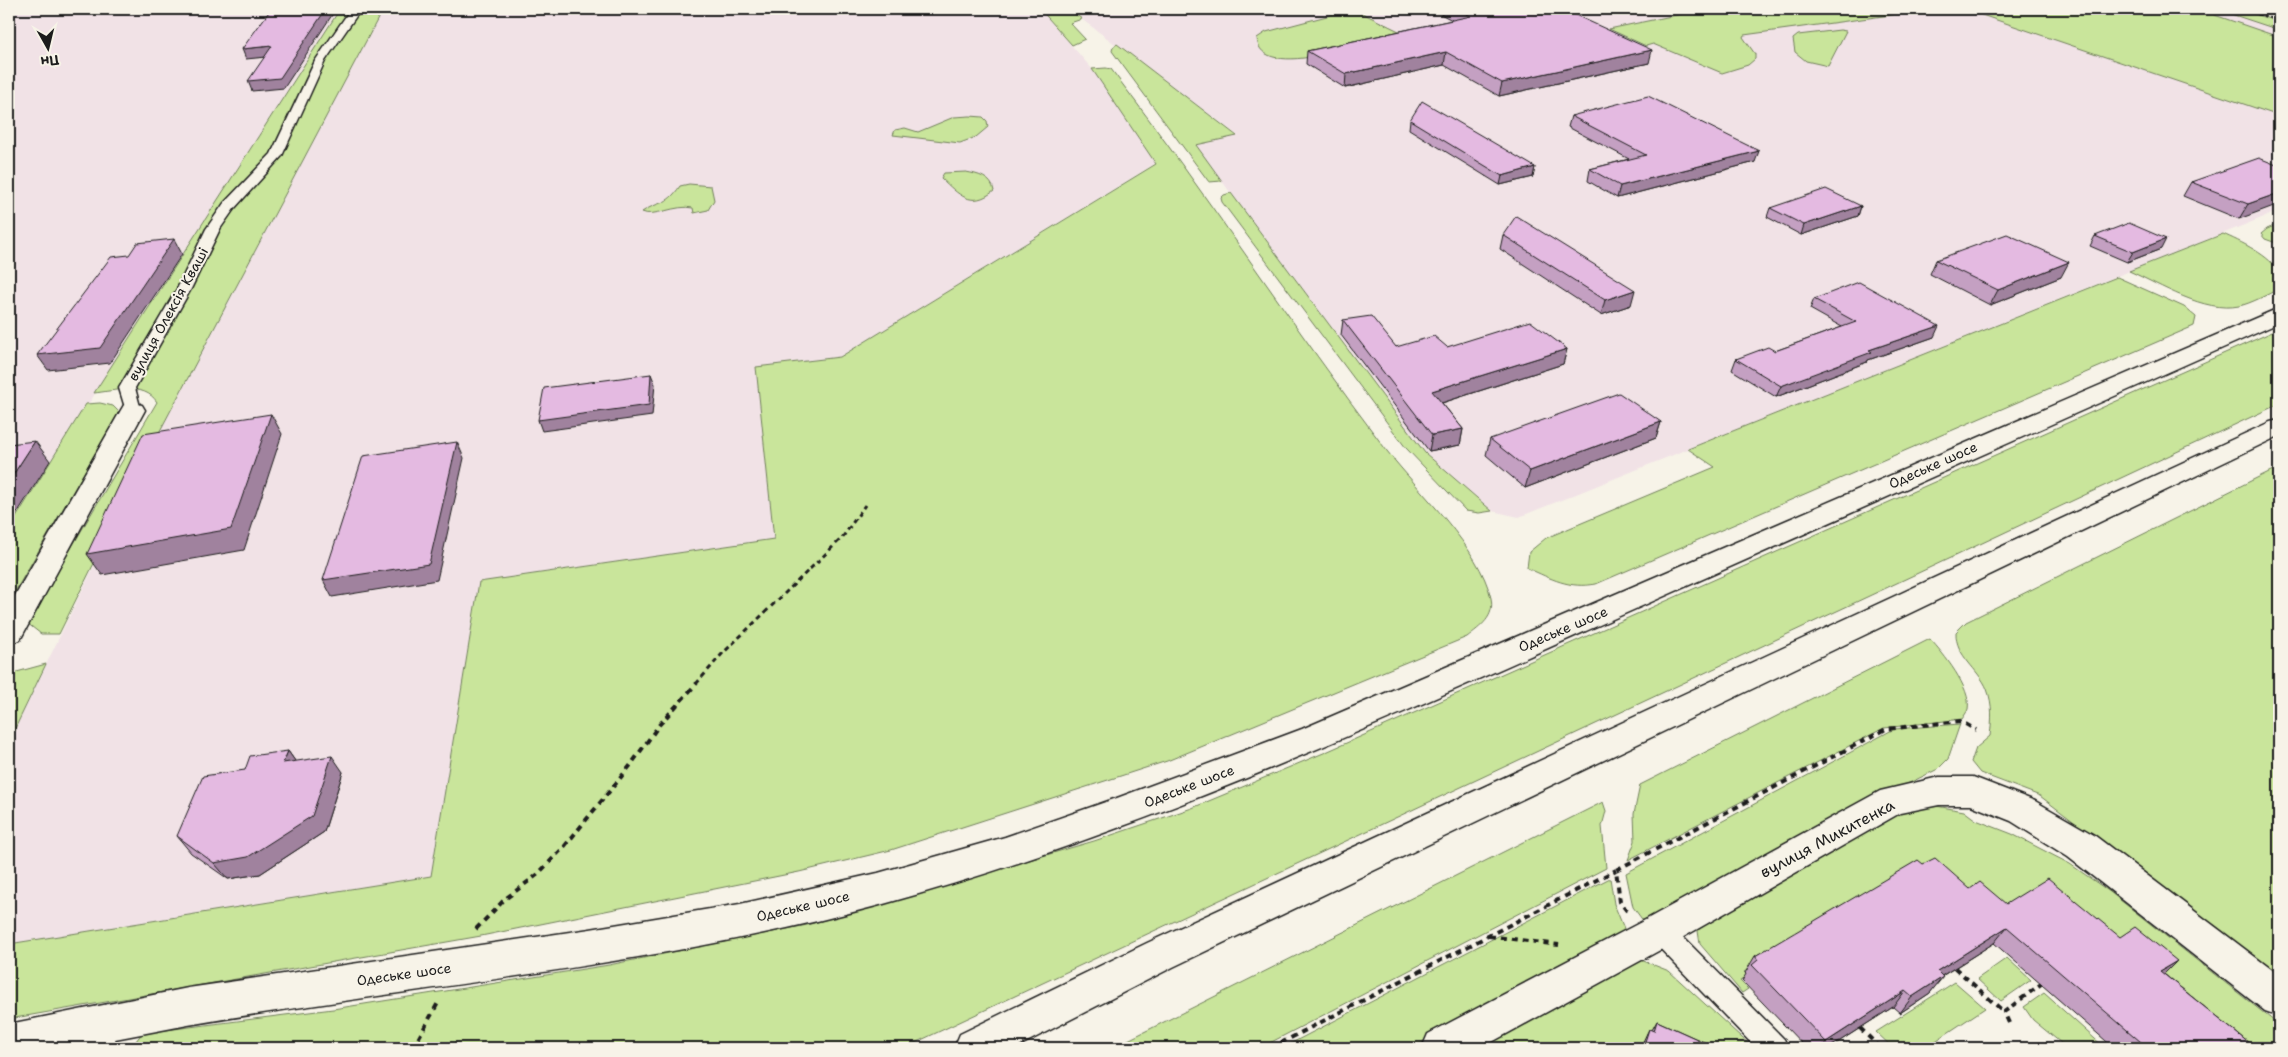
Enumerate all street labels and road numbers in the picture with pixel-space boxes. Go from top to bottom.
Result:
street label: вулиця Олексія Кваші [124,244,212,384]
street label: Одеське шосе [1886,437,1980,493]
street label: Одеське шосе [1516,602,1610,656]
street label: Одеське шосе [1141,760,1237,811]
street label: вулиця Микитенка [1756,794,1898,883]
street label: Одеське шосе [755,886,852,925]
street label: Одеське шосе [356,958,453,990]

